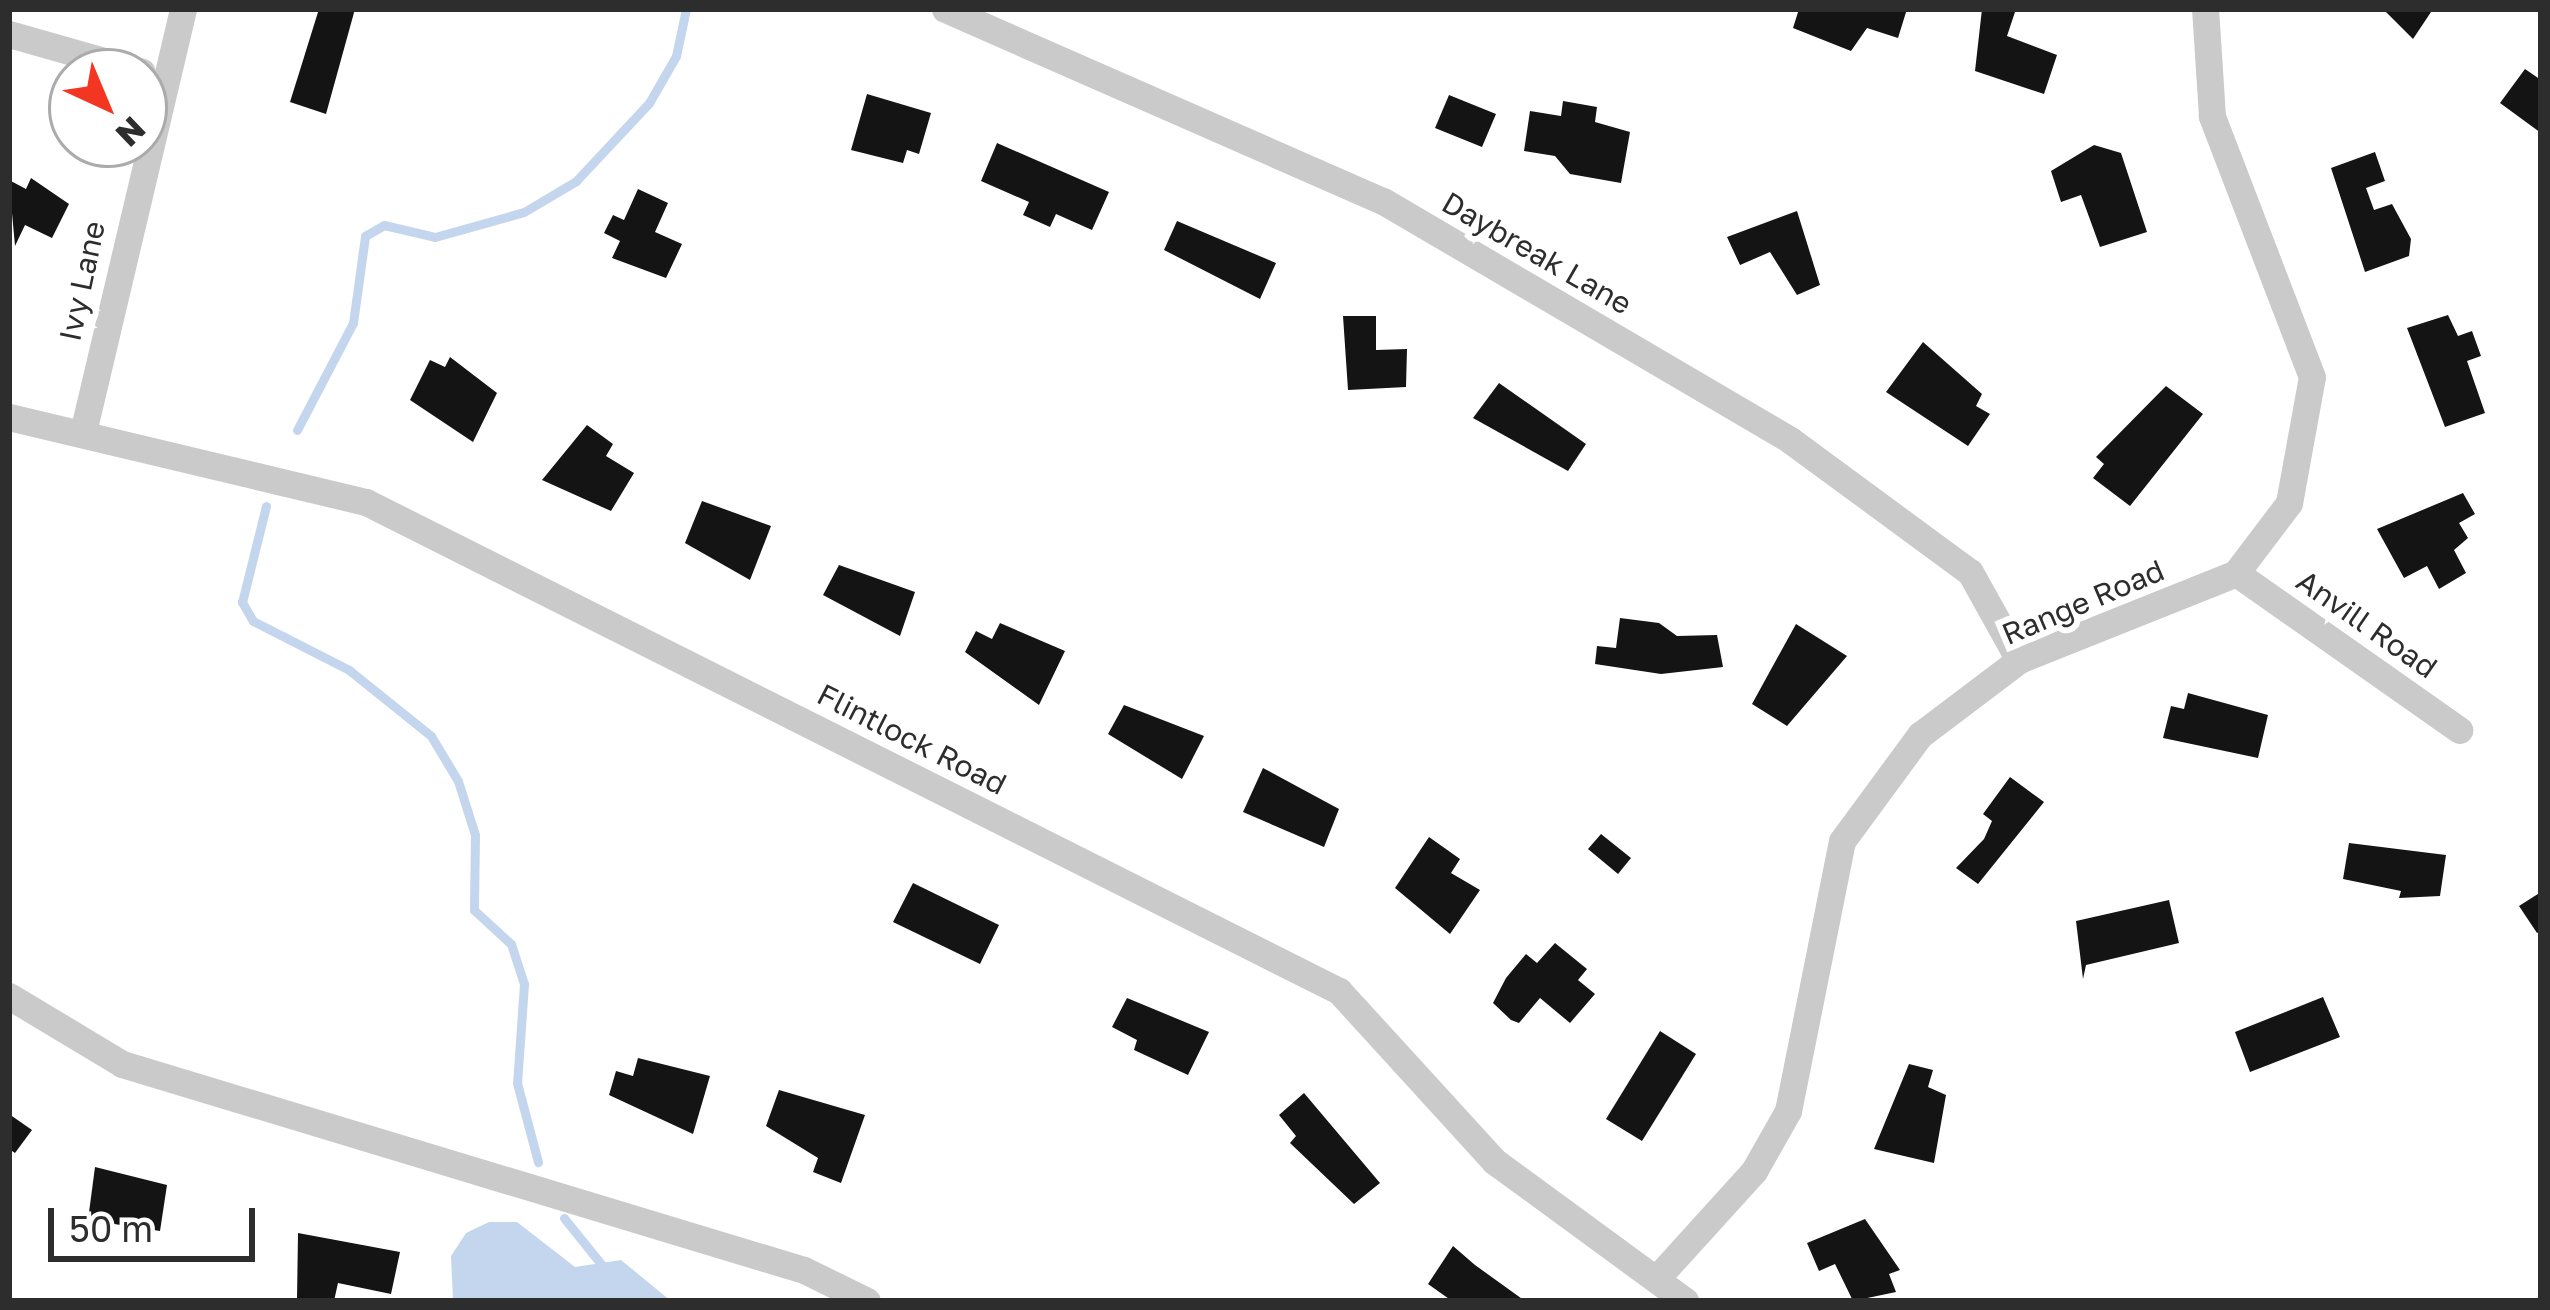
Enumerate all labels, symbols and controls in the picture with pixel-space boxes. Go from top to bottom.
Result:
north arrow [48,48,168,168]
text: N [109,109,154,155]
street label: Daybreak Lane [1436,184,1638,322]
street label: Ivy Lane [52,218,112,344]
street label: Range Road [1997,552,2169,652]
street label: Anvill Road [2290,563,2444,685]
street label: Flintlock Road [812,676,1012,802]
scale bar [54,1184,261,1258]
text: 50 m [69,1207,153,1250]

